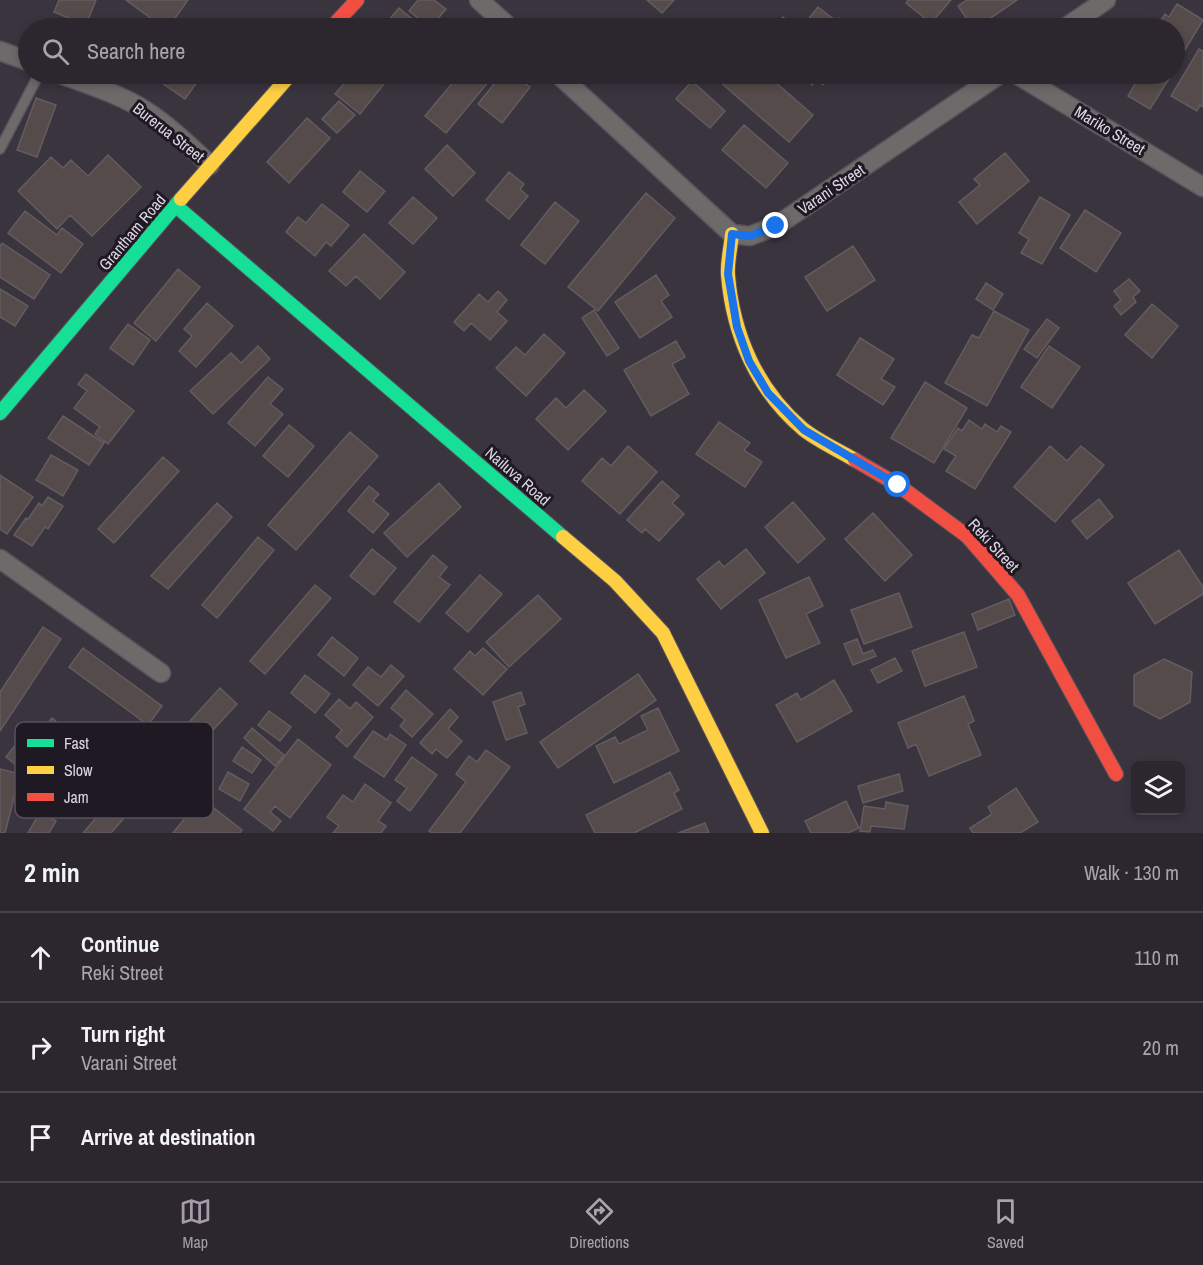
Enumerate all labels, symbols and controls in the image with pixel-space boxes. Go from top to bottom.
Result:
search box [18,18,1185,84]
icon: search [39,35,72,68]
text: Search here [87,36,185,66]
street label: Burerua Street [129,97,210,167]
street label: Mariko Street [1071,100,1150,160]
street label: Varani Street [793,158,869,219]
street label: Grantham Road [94,189,170,275]
route end [762,212,788,238]
street label: Nailuva Road [481,442,555,510]
route start [884,471,910,497]
street label: Reki Street [964,513,1025,577]
legend [15,722,213,818]
text: Fast [64,732,89,754]
text: Slow [64,759,93,781]
map controls [1131,761,1185,815]
button: layers [1131,761,1185,815]
text: Jam [64,786,89,808]
text: 2 min [24,855,80,890]
text: Walk · 130 m [1084,859,1179,886]
text: Continue [81,929,159,959]
icon: ahead [24,941,57,974]
text: 110 m [1135,944,1179,971]
text: Reki Street [81,959,163,986]
text: Turn right [81,1019,165,1049]
icon: right [24,1031,57,1064]
text: 20 m [1143,1034,1179,1061]
text: Varani Street [81,1049,176,1076]
icon: arrive [24,1121,57,1154]
text: Arrive at destination [81,1122,255,1152]
tab: Map [179,1195,212,1253]
tab: Directions [569,1195,629,1253]
tab: Saved [987,1195,1024,1253]

